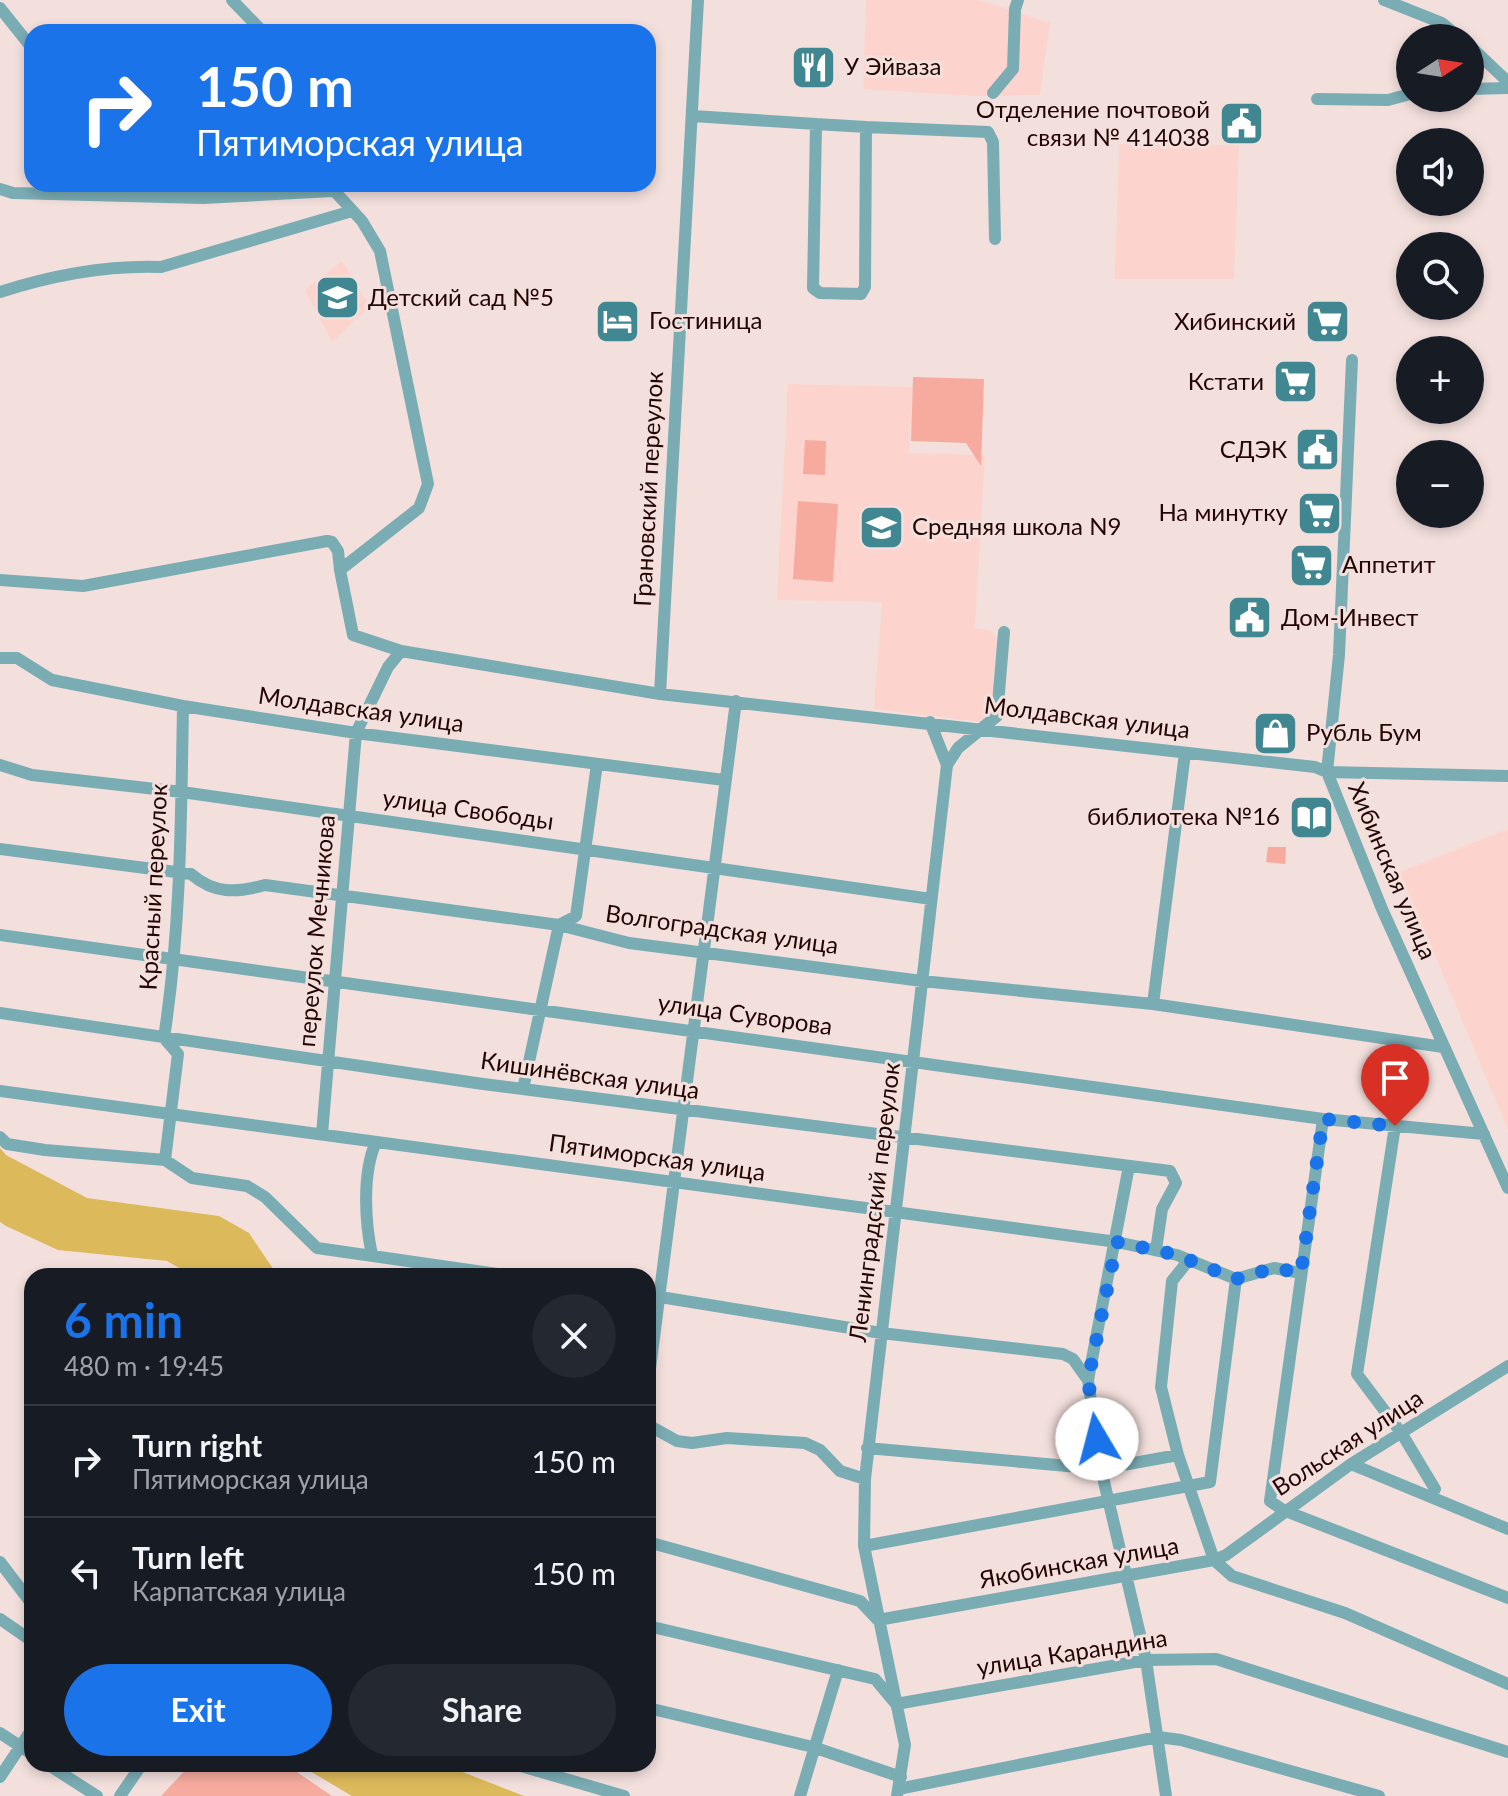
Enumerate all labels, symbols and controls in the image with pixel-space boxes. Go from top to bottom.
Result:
north arrow [1396,24,1484,112]
map controls [1396,24,1484,528]
restaurant icon: У Эйваза [789,43,837,91]
place label: У Эйваза [844,51,942,80]
text: 150 m [196,52,354,119]
icon: right [64,56,168,160]
place label: Отделение почтовой связи № 414038 [976,94,1210,151]
public building icon: Отделение почтовой связи № 414038 [1217,100,1265,148]
text: Пятиморская улица [196,120,524,164]
button: sound [1396,128,1484,216]
button: search [1396,232,1484,320]
school or university icon: Детский сад №5 [313,274,361,322]
place label: Детский сад №5 [368,282,554,311]
hotel icon: Гостиница [594,297,642,345]
supermarket icon: Хибинский [1303,298,1351,346]
place label: Гостиница [649,305,763,334]
place label: Хибинский [1174,306,1296,335]
button: + [1396,336,1484,424]
supermarket icon: Кстати [1271,358,1319,406]
place label: Кстати [1188,366,1264,395]
street label: Грановский переулок [627,370,668,607]
public building icon: СДЭК [1294,426,1342,474]
place label: СДЭК [1220,434,1287,463]
button: − [1396,440,1484,528]
supermarket icon: На минутку [1295,489,1343,537]
place label: На минутку [1158,497,1289,526]
school or university icon: Средняя школа N9 [857,503,905,551]
place label: Средняя школа N9 [912,511,1121,540]
supermarket icon: Аппетит [1287,541,1335,589]
place label: Аппетит [1342,549,1436,578]
public building icon: Дом-Инвест [1226,594,1274,642]
place label: Дом-Инвест [1281,602,1418,631]
street label: Молдавская улица [257,680,466,737]
street label: Молдавская улица [983,689,1192,744]
shop icon: Рубль Бум [1251,709,1299,757]
place label: Рубль Бум [1306,717,1422,746]
street label: Хибинская улица [1343,777,1444,963]
street label: Красный переулок [133,782,172,991]
street label: улица Свободы [381,782,556,835]
library icon: библиотека №16 [1287,793,1335,841]
place label: библиотека №16 [1087,801,1280,830]
street label: переулок Мечникова [291,813,340,1048]
street label: Волгоградская улица [604,898,840,959]
street label: улица Суворова [656,987,834,1040]
pin [1361,1044,1429,1126]
street label: Кишинёвская улица [479,1045,702,1104]
icon: arrive [1373,1056,1417,1100]
street label: Ленинградский переулок [842,1060,905,1344]
street label: Пятиморская улица [547,1127,767,1186]
text: 6 min [64,1291,183,1348]
button: close [532,1294,616,1378]
text: 480 m · 19:45 [64,1350,224,1382]
street label: Вольская улица [1267,1382,1428,1501]
position arrow [1055,1397,1139,1481]
text: Turn right [132,1427,262,1463]
icon: right [64,1439,108,1483]
text: 150 m [531,1443,616,1479]
text: Пятиморская улица [132,1463,369,1495]
street label: Якобинская улица [976,1530,1181,1594]
text: Turn left [132,1539,244,1575]
icon: left [64,1551,108,1595]
text: 150 m [531,1555,616,1591]
text: Карпатская улица [132,1575,346,1607]
street label: улица Карандина [974,1622,1169,1681]
button: Exit [64,1664,332,1756]
button: Share [348,1664,616,1756]

